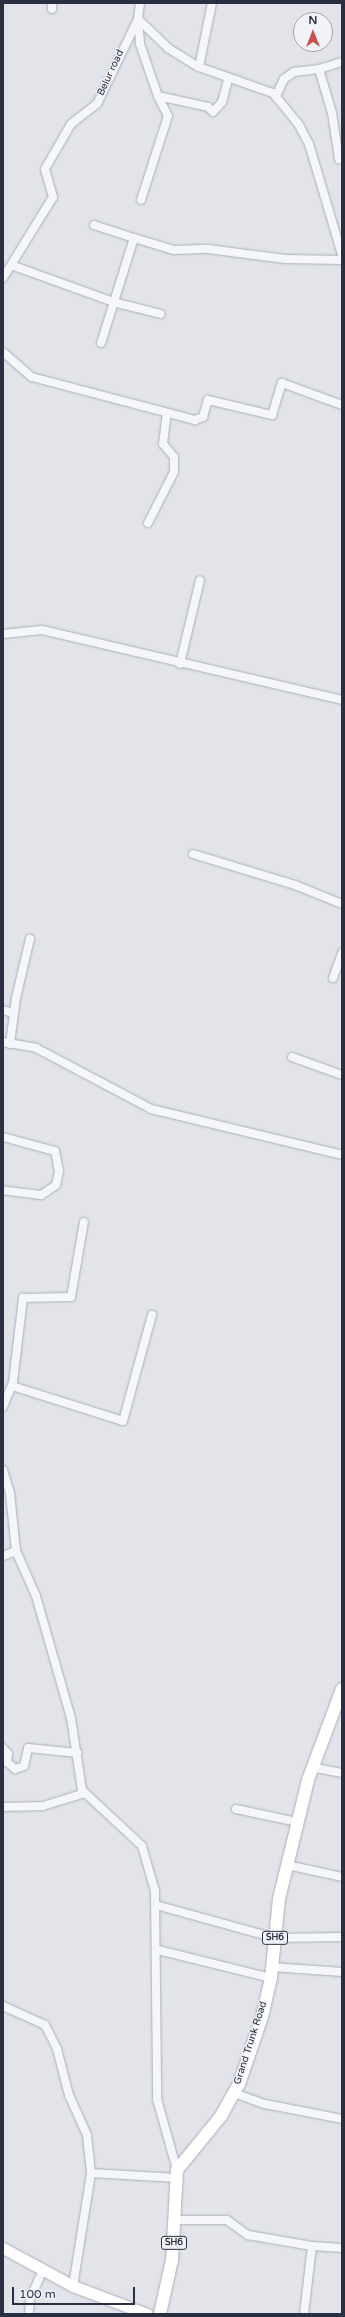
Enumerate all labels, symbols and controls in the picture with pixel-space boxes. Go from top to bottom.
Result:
north arrow [293,12,333,52]
text: N [309,14,317,27]
street label: Belur road [95,48,127,98]
road number: SH6 [262,1931,288,1945]
street label: Grand Trunk Road [232,2000,270,2086]
road number: SH6 [161,2236,187,2250]
scale bar [14,2279,137,2305]
text: 100 m [19,2287,56,2301]

